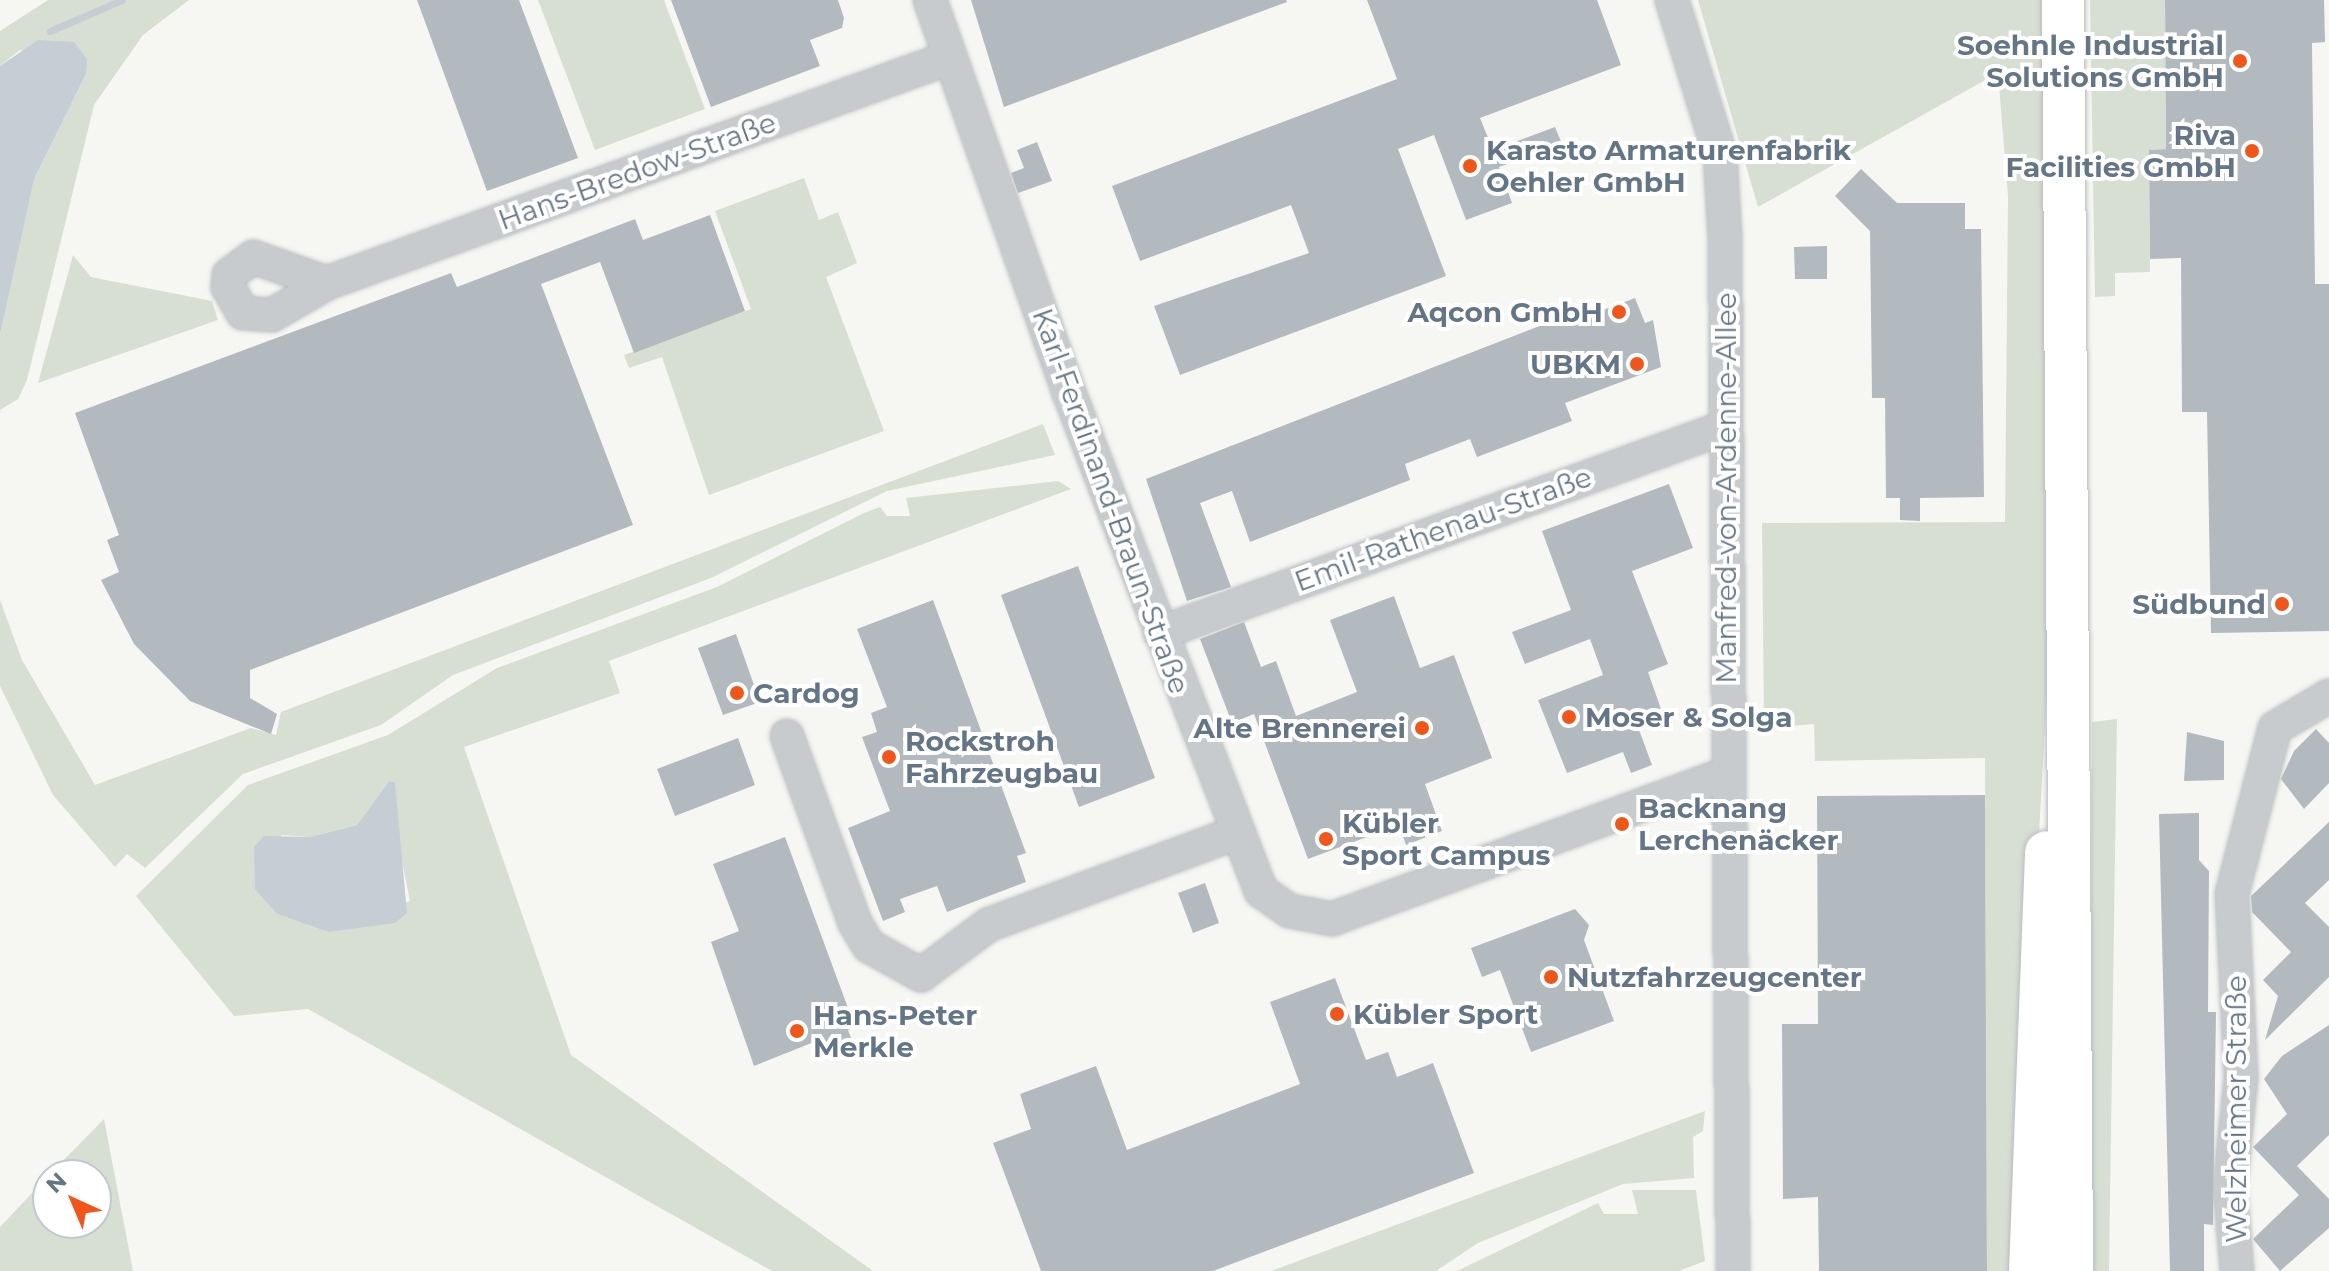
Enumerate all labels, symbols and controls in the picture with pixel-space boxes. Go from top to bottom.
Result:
place label: Soehnle Industrial Solutions GmbH [1957,28,2224,94]
marker: Soehnle Industrial Solutions GmbH [2231,52,2249,70]
street label: Hans-Bredow-Straße [494,105,780,237]
place label: Riva Facilities GmbH [2005,118,2236,184]
place label: Karasto Armaturenfabrik Oehler GmbH [1486,133,1851,199]
marker: Riva Facilities GmbH [2243,142,2261,160]
marker: Karasto Armaturenfabrik Oehler GmbH [1461,157,1479,175]
street label: Manfred-von-Ardenne-Allee [1709,292,1743,684]
place label: Aqcon GmbH [1407,295,1603,329]
marker: Aqcon GmbH [1610,303,1628,321]
street label: Karl-Ferdinand-Braun-Straße [1026,304,1196,698]
place label: UBKM [1530,347,1621,381]
marker: UBKM [1628,355,1646,373]
street label: Emil-Rathenau-Straße [1290,460,1596,598]
place label: Südbund [2132,587,2266,621]
marker: Südbund [2273,595,2291,613]
place label: Cardog [753,676,860,710]
marker: Cardog [728,684,746,702]
place label: Moser & Solga [1585,700,1792,734]
marker: Moser & Solga [1560,708,1578,726]
place label: Alte Brennerei [1194,711,1406,745]
marker: Alte Brennerei [1413,719,1431,737]
place label: Rockstroh Fahrzeugbau [905,724,1098,790]
marker: Rockstroh Fahrzeugbau [880,748,898,766]
place label: Backnang Lerchenäcker [1638,791,1838,857]
place label: Kübler Sport Campus [1342,806,1550,872]
marker: Backnang Lerchenäcker [1613,815,1631,833]
marker: Kübler Sport Campus [1317,830,1335,848]
place label: Nutzfahrzeugcenter [1567,960,1862,994]
marker: Nutzfahrzeugcenter [1542,968,1560,986]
street label: Welzheimer Straße [2219,975,2253,1243]
place label: Kübler Sport [1353,997,1538,1031]
place label: Hans-Peter Merkle [813,998,977,1064]
marker: Kübler Sport [1328,1005,1346,1023]
marker: Hans-Peter Merkle [788,1022,806,1040]
north arrow [32,1159,112,1239]
text: N [41,1167,72,1199]

